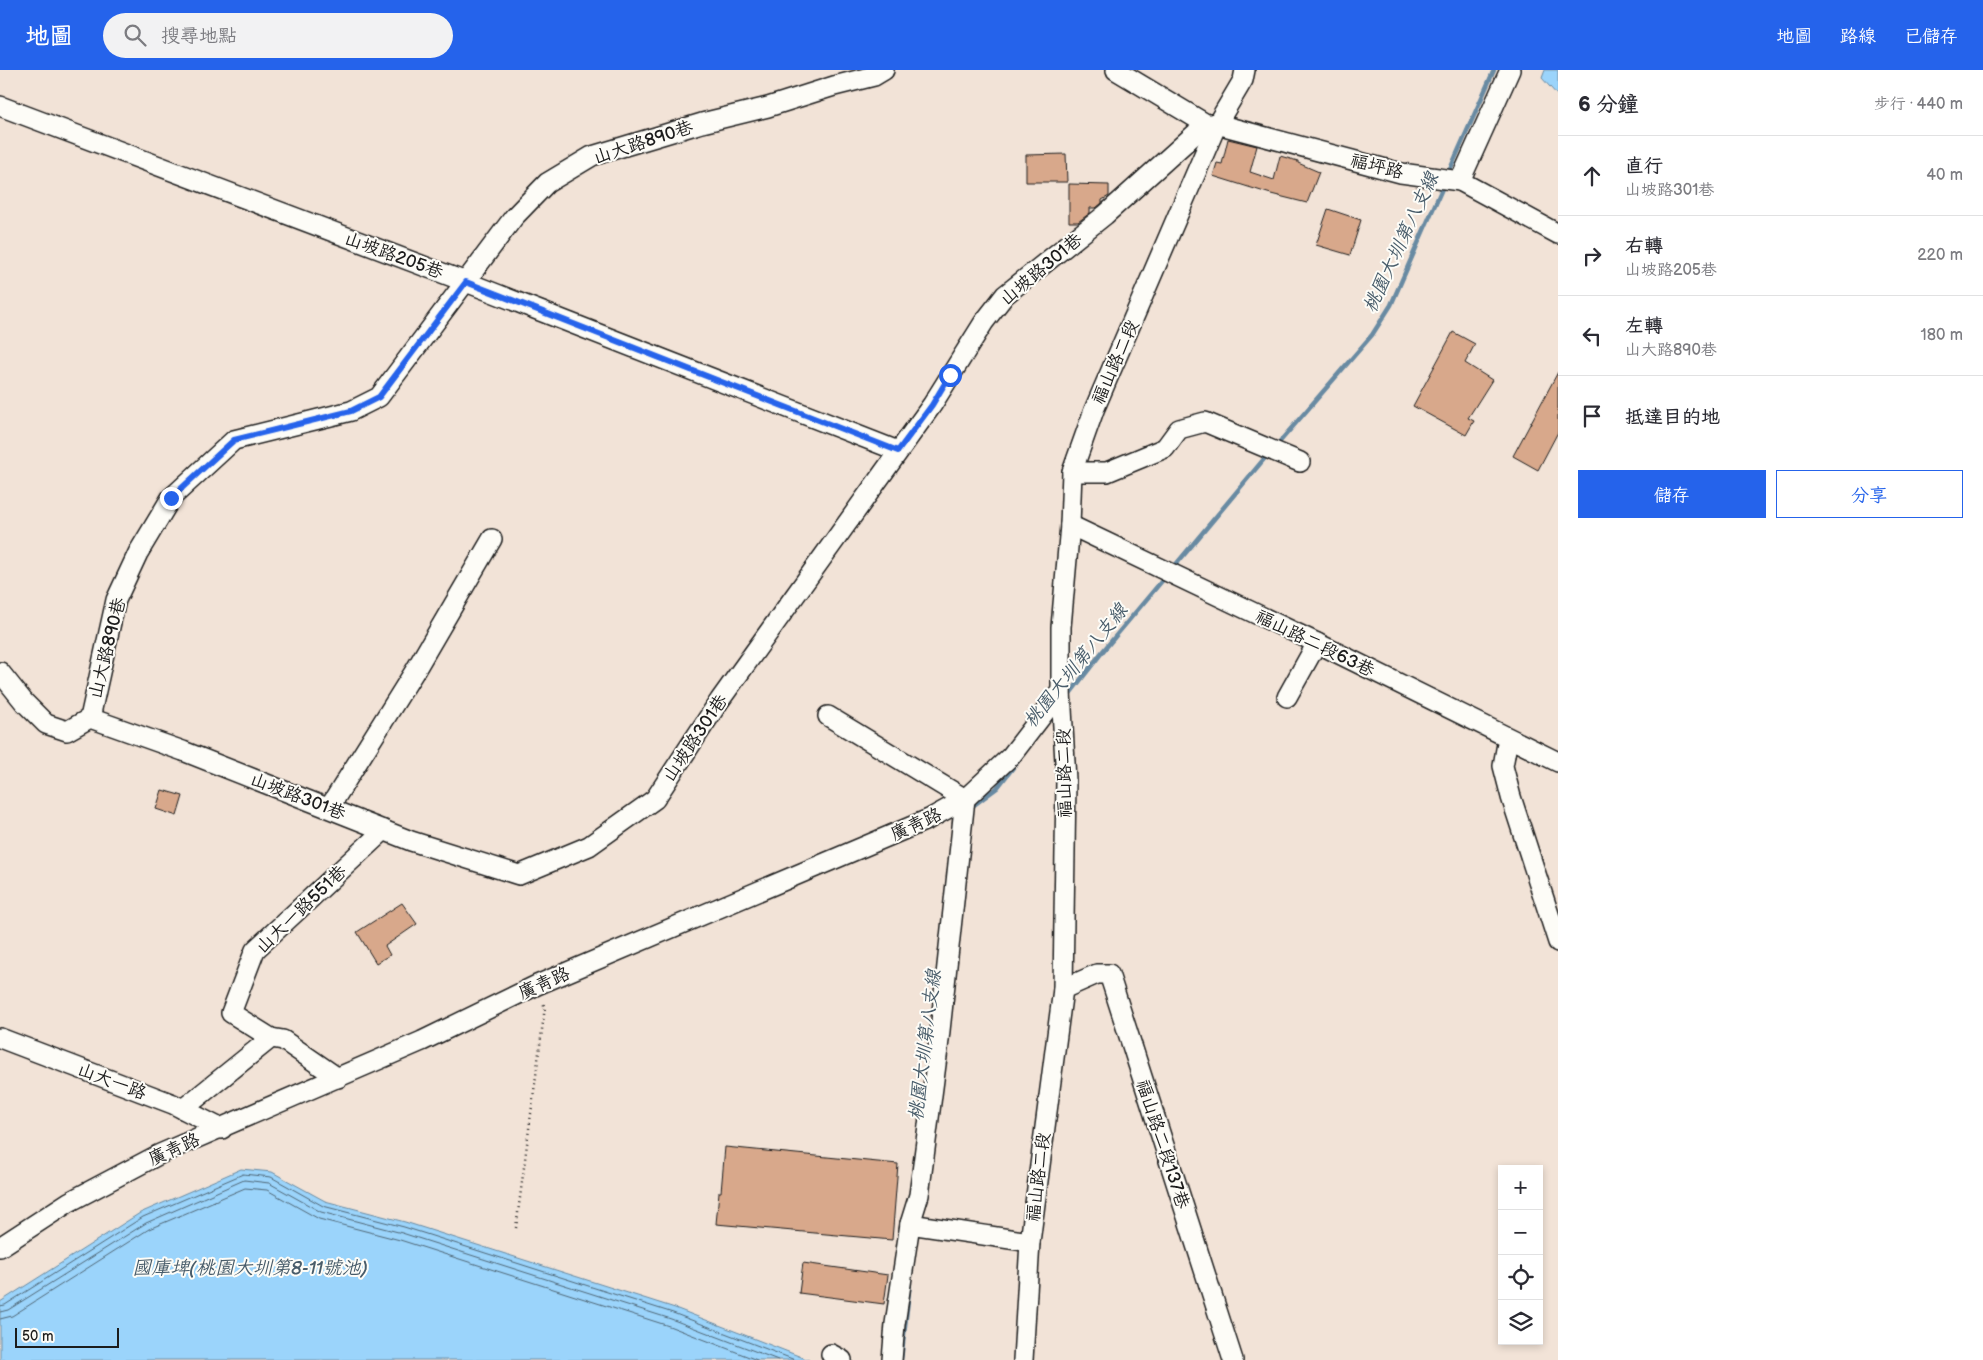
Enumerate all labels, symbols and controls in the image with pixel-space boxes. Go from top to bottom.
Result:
search box [103,13,453,58]
icon: search [121,21,149,49]
text: 地圖 [25,22,73,51]
text: 搜尋地點 [161,25,237,48]
text: 地圖 [1776,26,1812,47]
text: 路線 [1840,26,1876,47]
text: 已儲存 [1904,26,1958,47]
text: 6 分鐘 [1578,92,1638,117]
text: 步行 · 440 m [1874,95,1963,114]
street label: 山大路890巷 [591,117,696,168]
street label: 福坪路 [1348,150,1406,183]
text: 直行 [1625,155,1663,178]
icon: ahead [1578,162,1606,190]
text: 40 m [1926,166,1963,185]
water label: 桃園大圳第八支線 [1359,168,1444,316]
text: 山坡路301巷 [1625,181,1714,200]
street label: 山坡路205巷 [342,228,446,283]
street label: 山坡路301巷 [996,229,1087,310]
text: 右轉 [1625,235,1663,258]
icon: right [1578,242,1606,270]
text: 220 m [1917,246,1963,265]
text: 山坡路205巷 [1625,261,1717,280]
text: 左轉 [1625,315,1663,338]
street label: 福山路二段 [1088,317,1143,408]
icon: left [1578,322,1606,350]
text: 180 m [1921,326,1963,345]
text: 山大路890巷 [1625,341,1717,360]
route start [939,364,962,387]
icon: arrive [1578,402,1606,430]
text: 抵達目的地 [1625,406,1720,429]
button: 儲存 [1578,470,1766,518]
button: 分享 [1776,470,1963,518]
route end [160,487,183,510]
street label: 山大路890巷 [85,595,130,701]
water label: 桃園大圳第八支線 [1019,599,1134,732]
street label: 福山路二段63巷 [1252,606,1378,681]
street label: 山坡路301巷 [659,691,732,786]
street label: 福山路二段 [1053,728,1076,818]
street label: 山坡路301巷 [247,769,349,824]
street label: 廣青路 [887,804,945,845]
street label: 山大一路551巷 [252,861,351,958]
street label: 廣青路 [515,963,573,1004]
water label: 桃園大圳第八支線 [905,967,946,1122]
street label: 山大一路 [74,1059,149,1104]
street label: 福山路二段137巷 [1132,1077,1193,1212]
street label: 廣青路 [145,1129,203,1170]
street label: 福山路二段 [1023,1131,1054,1223]
map controls [1498,1165,1543,1345]
button: + [1498,1165,1543,1210]
button: − [1498,1210,1543,1255]
button: locate [1498,1255,1543,1300]
water label: 國庫埤(桃園大圳第8-11號池) [132,1257,368,1280]
button: layers [1498,1300,1543,1345]
scale bar [15,1325,119,1348]
text: 50 m [22,1328,54,1345]

